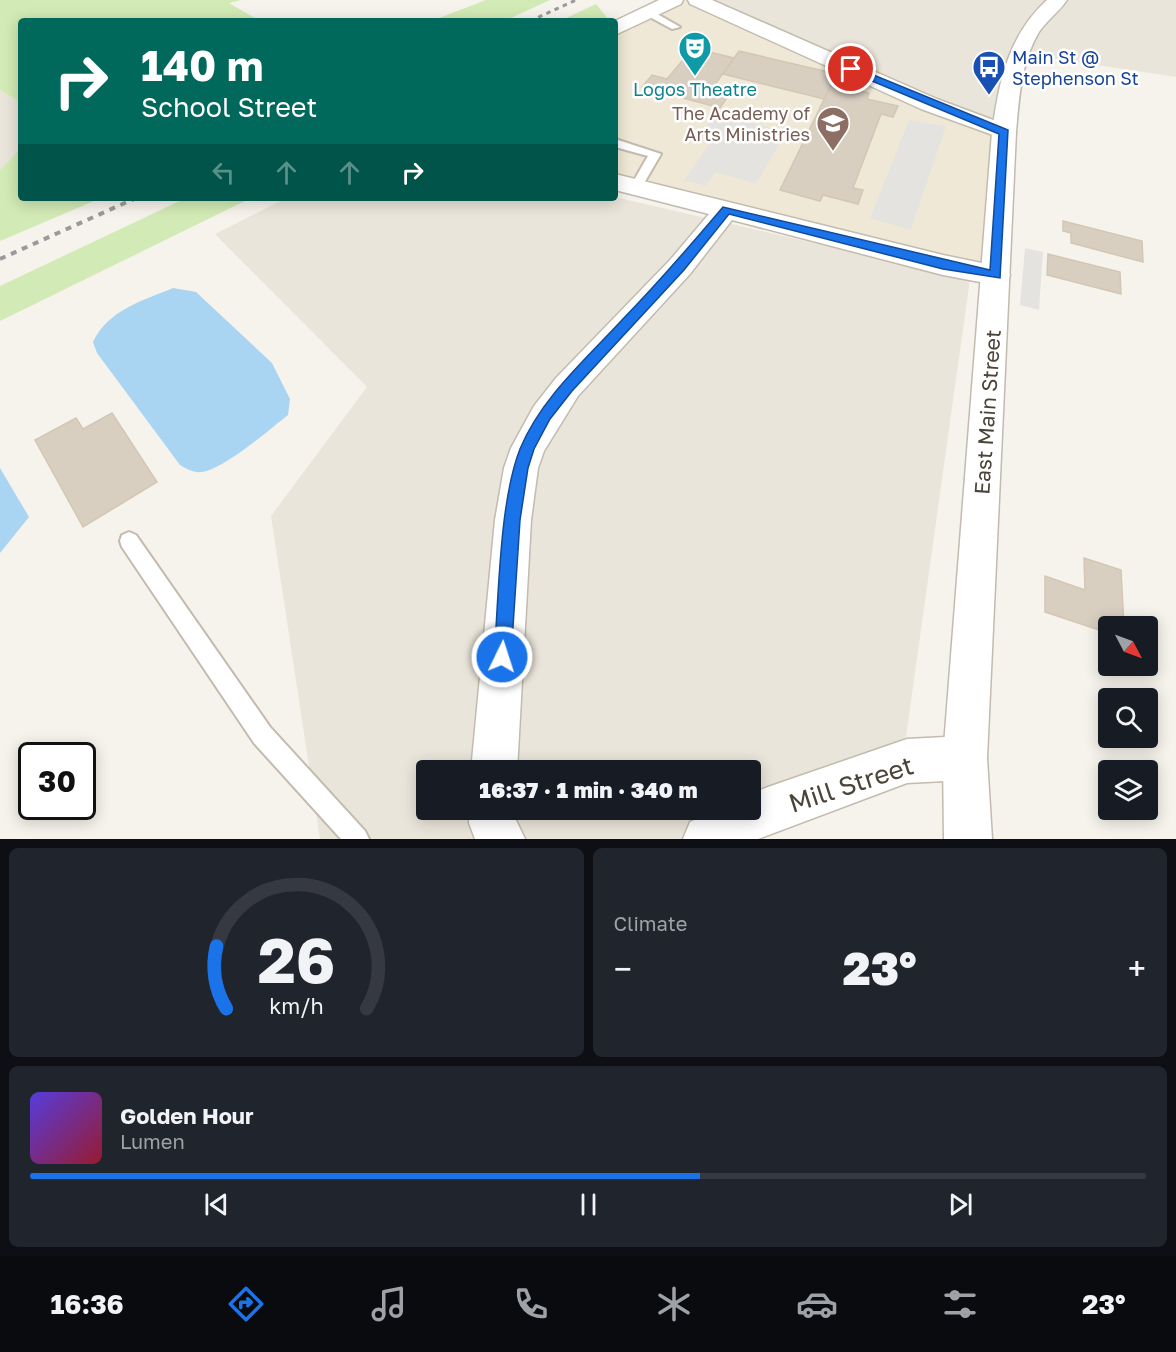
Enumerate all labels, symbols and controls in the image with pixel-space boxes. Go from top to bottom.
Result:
theatre icon: Logos Theatre [677,30,713,77]
text: 140 m [141,40,263,90]
icon: right [42,42,120,120]
pin [825,43,876,94]
place label: Main St @ Stephenson St [1012,46,1139,89]
bus stop icon: Main St @ Stephenson St [971,49,1007,96]
icon: arrive [834,52,867,85]
place label: Logos Theatre [633,78,757,100]
text: School Street [141,91,317,123]
place label: The Academy of Arts Ministries [672,102,810,145]
school or university icon: The Academy of Arts Ministries [815,105,851,152]
icon: left [207,156,240,189]
icon: ahead [270,156,303,189]
icon: ahead [333,156,366,189]
icon: right [396,156,429,189]
street label: East Main Street [968,329,1006,495]
north arrow [1098,616,1158,676]
map controls [1098,616,1158,820]
position arrow [470,625,534,689]
button: search [1098,688,1158,748]
speed limit sign: 30 [18,742,96,820]
street label: Mill Street [785,749,917,819]
button: layers [1098,760,1158,820]
text: 16:37 · 1 min · 340 m [479,776,698,803]
text: Climate [614,911,687,935]
text: 26 [257,922,335,997]
text: 23° [843,941,917,995]
text: − [614,949,632,988]
text: + [1128,949,1146,988]
text: km/h [269,994,324,1020]
text: Golden Hour [120,1102,254,1129]
text: Lumen [120,1129,185,1153]
icon: previous [200,1188,233,1221]
icon: pause [572,1188,605,1221]
icon: next [944,1188,977,1221]
icon: directions [225,1283,267,1325]
icon: music [368,1283,410,1325]
icon: phone [510,1283,552,1325]
icon: climate [653,1283,695,1325]
icon: car [796,1283,838,1325]
icon: filters [939,1283,981,1325]
text: 16:36 [50,1288,124,1320]
text: 23° [1082,1288,1125,1320]

